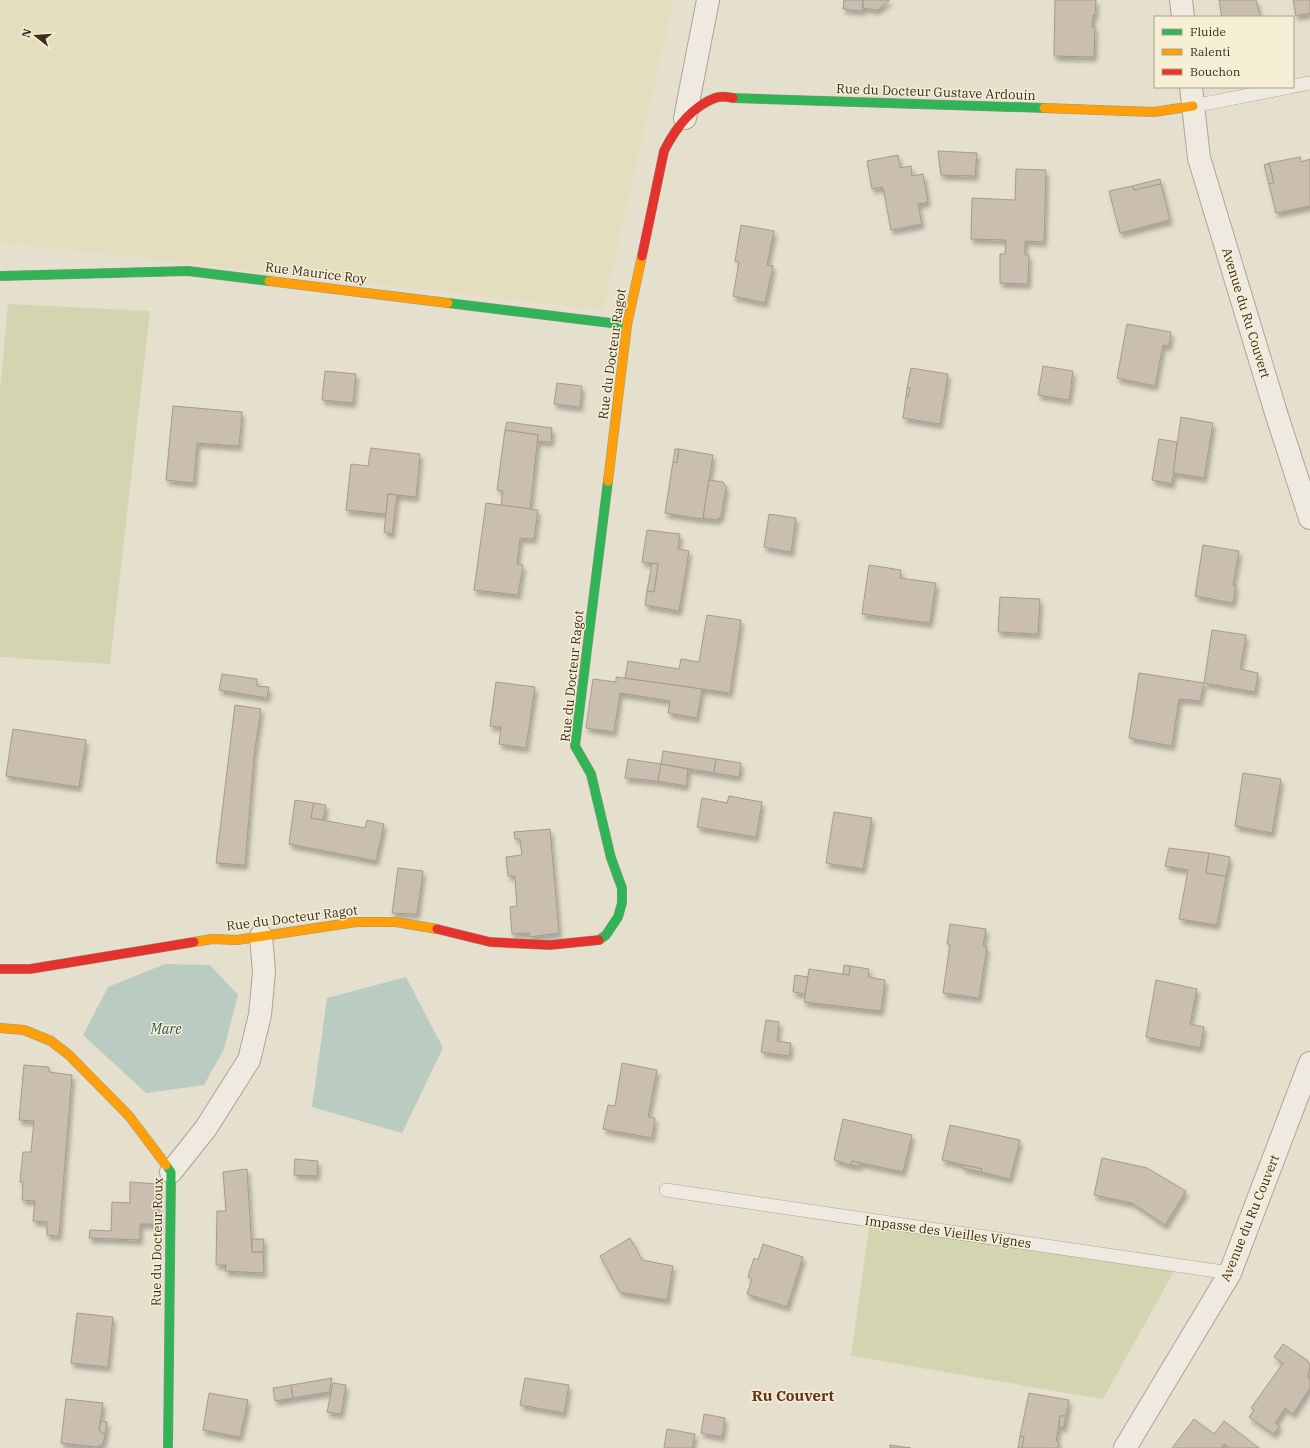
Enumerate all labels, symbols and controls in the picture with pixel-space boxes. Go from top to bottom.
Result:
north arrow [16,16,56,56]
legend [1154,16,1294,88]
text: Fluide [1190,24,1226,39]
text: N [18,27,34,39]
text: Ralenti [1190,44,1231,59]
text: Bouchon [1190,64,1241,79]
street label: Rue du Docteur Gustave Ardouin [836,80,1036,104]
street label: Avenue du Ru Couvert [1218,246,1274,381]
street label: Rue Maurice Roy [264,258,368,288]
street label: Rue du Docteur Ragot [594,287,630,421]
street label: Rue du Docteur Ragot [557,609,587,743]
street label: Rue du Docteur Ragot [225,901,359,934]
water label: Mare [149,1020,182,1038]
street label: Avenue du Ru Couvert [1217,1152,1283,1284]
street label: Rue du Docteur Roux [147,1178,167,1306]
street label: Impasse des Vieilles Vignes [864,1212,1032,1252]
district label: Ru Couvert [752,1386,835,1405]

